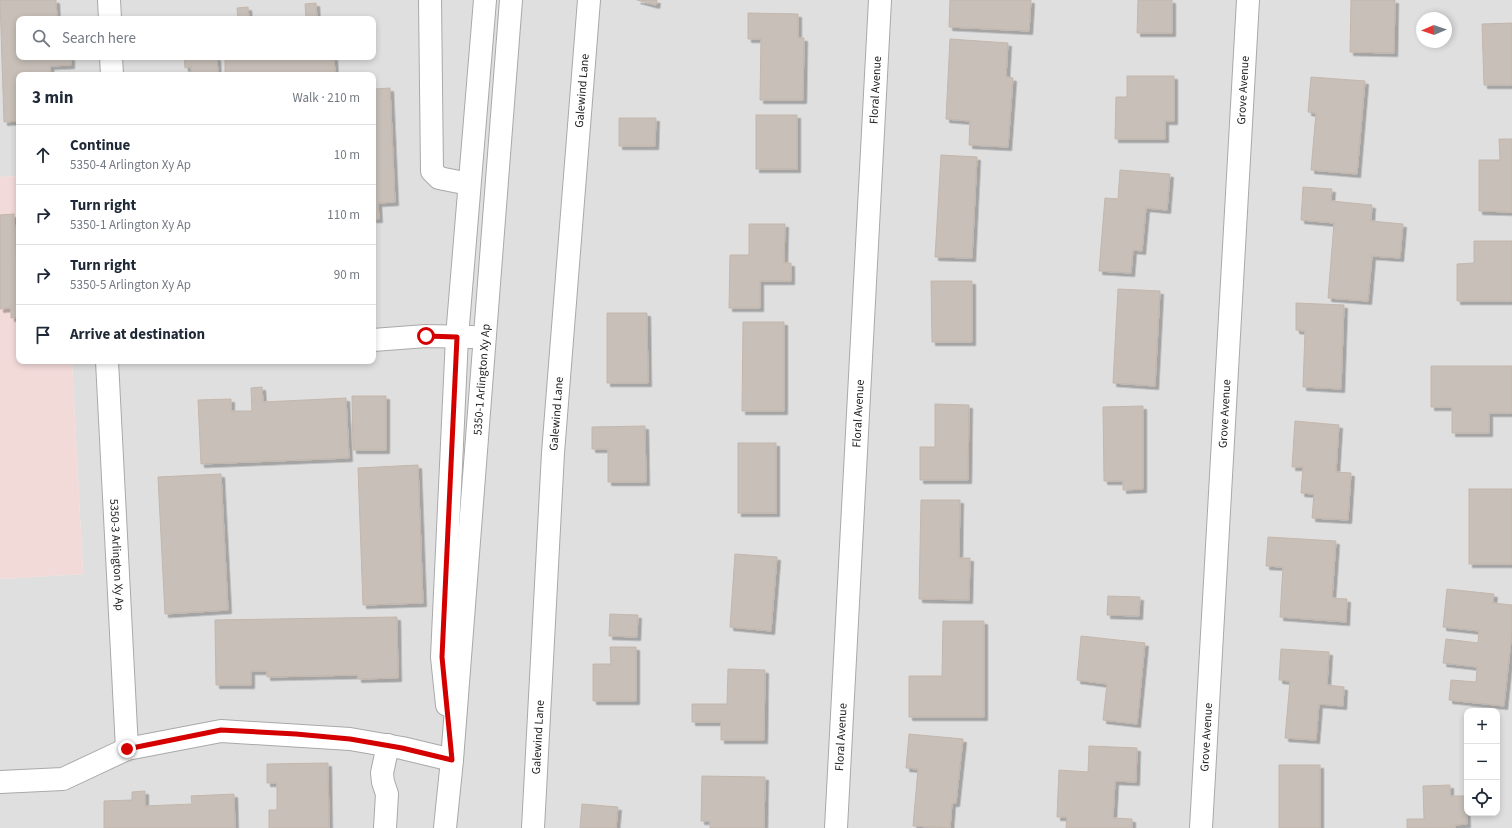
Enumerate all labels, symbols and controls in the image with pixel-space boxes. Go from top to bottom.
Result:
north arrow [1416,12,1452,48]
search box [16,16,376,60]
icon: search [30,27,52,49]
text: Search here [62,28,136,49]
street label: Galewind Lane [571,53,594,128]
street label: Grove Avenue [1233,55,1254,125]
street label: Floral Avenue [865,56,886,124]
text: 3 min [32,86,73,110]
text: Walk · 210 m [292,89,360,107]
text: Continue [70,135,130,156]
icon: ahead [32,144,54,166]
text: 10 m [334,146,360,164]
text: 5350-4 Arlington Xy Ap [70,156,191,174]
text: Turn right [70,195,136,216]
icon: right [32,204,54,226]
text: 110 m [327,206,360,224]
text: 5350-1 Arlington Xy Ap [70,216,191,234]
text: Turn right [70,255,136,276]
icon: right [32,264,54,286]
text: 90 m [334,266,360,284]
text: 5350-5 Arlington Xy Ap [70,276,191,294]
street label: 5350-1 Arlington Xy Ap [469,323,495,436]
icon: arrive [32,324,54,346]
text: Arrive at destination [70,324,205,345]
route start [417,327,435,345]
street label: Galewind Lane [545,376,568,451]
street label: Floral Avenue [848,379,869,448]
street label: Grove Avenue [1215,379,1235,449]
street label: 5350-3 Arlington Xy Ap [105,498,128,611]
street label: Galewind Lane [528,700,549,775]
street label: Grove Avenue [1196,702,1217,772]
street label: Floral Avenue [831,703,852,772]
map controls [1464,708,1500,816]
button: + [1464,708,1500,744]
route end [118,740,136,758]
button: − [1464,744,1500,780]
button: locate [1464,780,1500,816]

